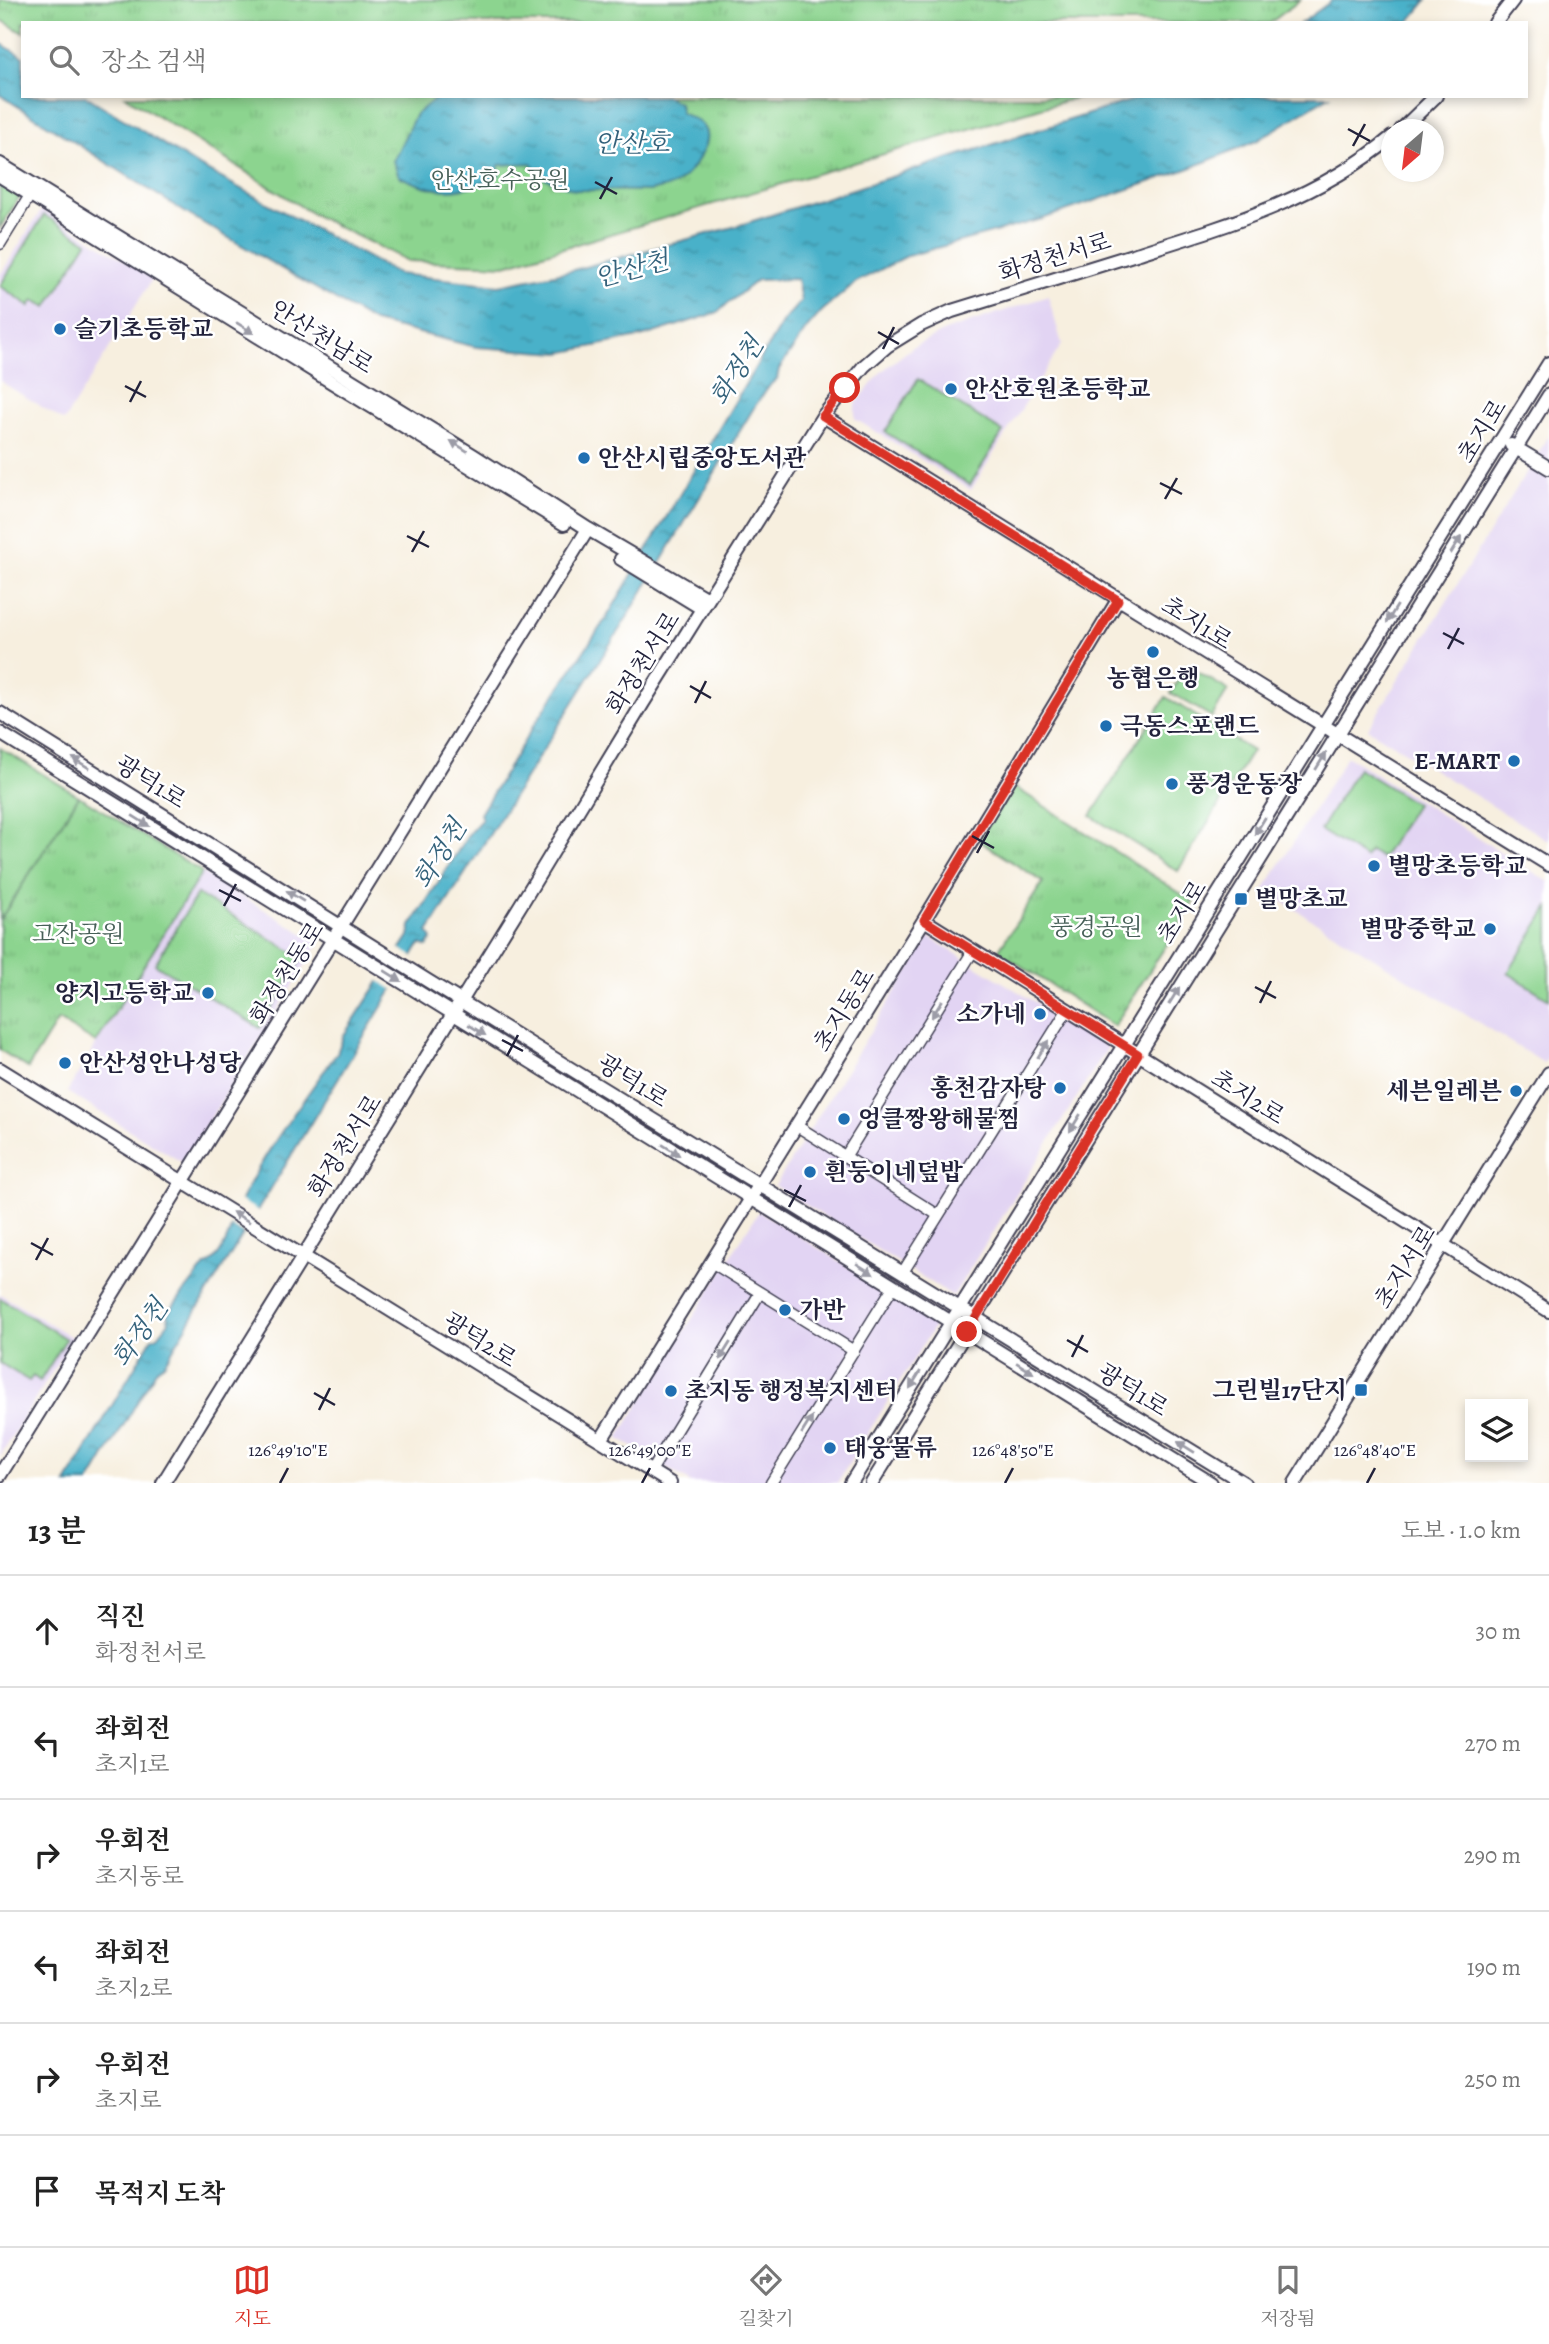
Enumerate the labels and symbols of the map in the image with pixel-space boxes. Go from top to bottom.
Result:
north arrow [1381,119,1444,182]
water label: 안산호 [594,126,672,161]
park label: 안산호수공원 [430,164,570,196]
street label: 화정천서로 [995,225,1115,289]
water label: 안산천 [591,242,675,296]
street label: 안산천남로 [264,293,380,381]
place label: 슬기초등학교 [74,313,213,345]
marker: 슬기초등학교 [52,321,68,337]
one-way arrow [235,322,255,335]
water label: 화정천 [702,328,773,412]
route start [829,372,860,403]
place label: 안산호원초등학교 [965,373,1150,405]
marker: 안산호원초등학교 [943,381,959,397]
street label: 초지로 [1450,393,1514,469]
one-way arrow [450,440,469,453]
place label: 안산시립중앙도서관 [598,442,807,474]
marker: 안산시립중앙도서관 [576,450,592,466]
one-way arrow [1450,535,1463,554]
street label: 초지1로 [1156,589,1238,657]
one-way arrow [1386,604,1399,624]
street label: 화정천서로 [599,605,687,721]
marker: 농협은행 [1145,644,1161,660]
place label: 농협은행 [1107,662,1199,694]
place label: 극동스포랜드 [1120,710,1259,742]
marker: 극동스포랜드 [1098,718,1114,734]
place label: E-MART [1414,745,1500,777]
street label: 광덕1로 [110,748,192,816]
one-way arrow [1314,752,1327,771]
marker: E-MART [1506,753,1522,769]
one-way arrow [71,757,90,770]
place label: 풍경운동장 [1186,768,1303,800]
marker: 풍경운동장 [1164,776,1180,792]
water label: 화정천 [405,811,476,895]
one-way arrow [131,814,151,827]
one-way arrow [1254,816,1267,835]
place label: 별망초등학교 [1388,850,1527,882]
marker: 별망초등학교 [1366,858,1382,874]
street label: 초지로 [1150,874,1214,950]
place label: 별망초교 [1255,883,1348,915]
one-way arrow [285,890,304,903]
marker: 별망초교 [1233,891,1249,907]
park label: 풍경공원 [1050,911,1142,943]
place label: 별망중학교 [1360,913,1476,945]
street label: 화정천동로 [243,915,331,1031]
park label: 고잔공원 [32,918,124,950]
marker: 별망중학교 [1482,921,1498,937]
street label: 초지동로 [806,962,882,1058]
one-way arrow [383,969,402,982]
place label: 양지고등학교 [55,977,194,1009]
marker: 양지고등학교 [200,985,216,1001]
one-way arrow [1168,986,1181,1005]
place label: 소가네 [956,998,1026,1030]
one-way arrow [931,999,944,1018]
marker: 소가네 [1032,1006,1048,1022]
one-way arrow [468,1024,487,1037]
one-way arrow [1037,1039,1050,1058]
place label: 안산성안나성당 [79,1047,242,1079]
street label: 광덕1로 [592,1047,674,1115]
marker: 안산성안나성당 [57,1055,73,1071]
street label: 초지2로 [1205,1062,1291,1132]
place label: 홍천감자탕 [930,1072,1047,1104]
place label: 세븐일레븐 [1386,1075,1502,1107]
marker: 홍천감자탕 [1052,1080,1068,1096]
marker: 세븐일레븐 [1508,1083,1524,1099]
street label: 화정천서로 [301,1088,389,1204]
place label: 엉클짱왕해물찜 [858,1103,1020,1135]
marker: 엉클짱왕해물찜 [836,1111,852,1127]
one-way arrow [1069,1114,1082,1133]
one-way arrow [661,1143,681,1156]
place label: 흰둥이네덮밥 [824,1156,963,1188]
marker: 흰둥이네덮밥 [802,1164,818,1180]
one-way arrow [232,1211,251,1223]
street label: 초지서로 [1367,1219,1443,1315]
one-way arrow [855,1263,874,1276]
water label: 화정천 [104,1291,177,1374]
place label: 가반 [799,1294,846,1326]
marker: 가반 [777,1302,793,1318]
street label: 광덕2로 [437,1305,523,1375]
route end [951,1316,982,1347]
one-way arrow [718,1341,731,1360]
street label: 광덕1로 [1092,1356,1174,1424]
one-way arrow [1015,1361,1034,1374]
one-way arrow [908,1371,921,1390]
place label: 그린빌17단지 [1212,1374,1347,1406]
place label: 초지동 행정복지센터 [685,1375,898,1407]
marker: 그린빌17단지 [1353,1382,1369,1398]
marker: 초지동 행정복지센터 [663,1383,679,1399]
one-way arrow [801,1415,814,1435]
place label: 태웅물류 [844,1432,938,1464]
text: 126°49'10"E [248,1438,328,1462]
text: 126°49'00"E [608,1438,692,1462]
text: 126°48'50"E [972,1438,1054,1462]
text: 126°48'40"E [1334,1438,1416,1462]
marker: 태웅물류 [822,1440,838,1456]
one-way arrow [1177,1441,1196,1454]

